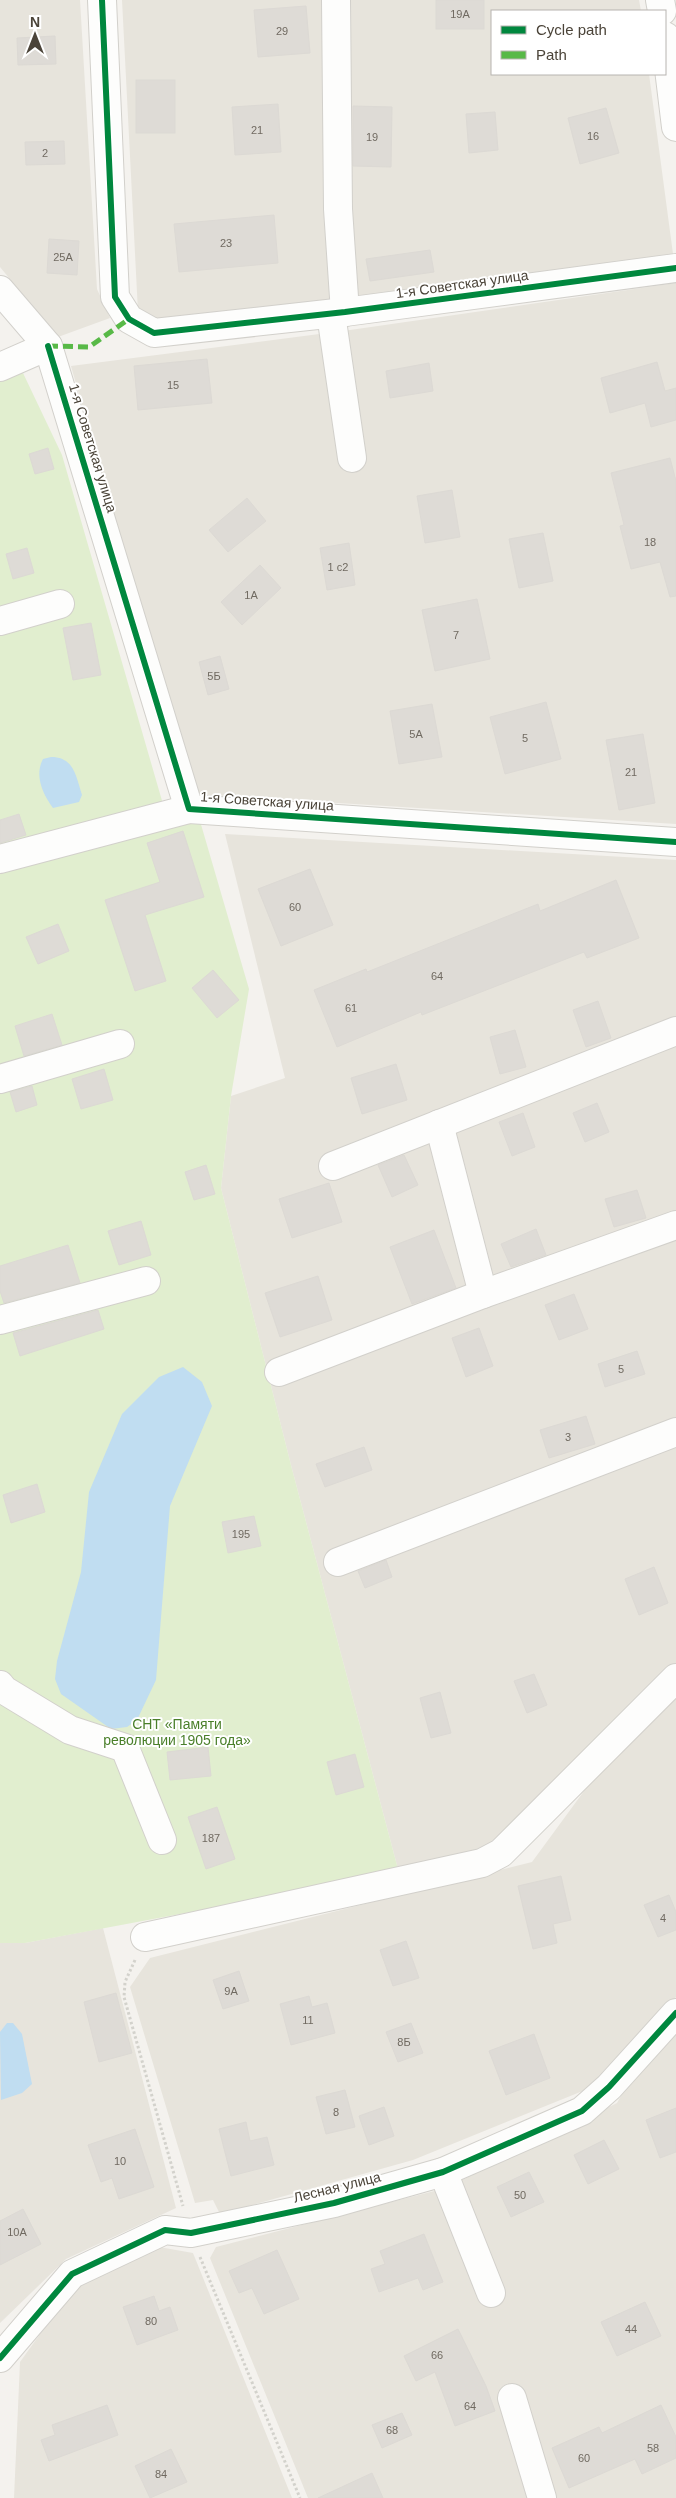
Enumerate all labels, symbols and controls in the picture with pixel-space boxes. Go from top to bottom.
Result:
house number: 19А [450,8,470,20]
north arrow [10,10,60,60]
legend [491,10,666,75]
text: N [30,14,40,30]
text: Cycle path [536,21,607,38]
house number: 29 [276,25,288,37]
text: Path [536,46,567,63]
house number: 21 [251,124,263,136]
house number: 16 [587,130,599,142]
house number: 19 [366,131,378,143]
house number: 2 [42,147,48,159]
house number: 23 [220,237,232,249]
house number: 25А [53,251,73,263]
street label: 1-я Советская улица [395,267,530,301]
house number: 15 [167,379,179,391]
street label: 1-я Советская улица [66,382,120,515]
house number: 18 [644,536,656,548]
house number: 1 с2 [328,561,348,573]
house number: 1А [244,589,258,601]
house number: 7 [453,629,459,641]
house number: 5Б [207,670,221,682]
house number: 5А [409,728,423,740]
house number: 5 [522,732,528,744]
house number: 21 [625,766,637,778]
street label: 1-я Советская улица [200,788,335,814]
house number: 60 [289,901,301,913]
house number: 64 [431,970,443,982]
house number: 61 [345,1002,357,1014]
house number: 5 [618,1363,624,1375]
house number: 3 [565,1431,571,1443]
house number: 195 [232,1528,250,1540]
park label: СНТ «Памяти революции 1905 года» [103,1716,251,1748]
house number: 187 [202,1832,220,1844]
house number: 4 [660,1912,666,1924]
house number: 9А [224,1985,238,1997]
house number: 11 [302,2014,314,2026]
house number: 8Б [397,2036,411,2048]
house number: 8 [333,2106,339,2118]
house number: 10 [114,2155,126,2167]
street label: Лесная улица [292,2168,383,2206]
house number: 50 [514,2189,526,2201]
house number: 10А [7,2226,27,2238]
house number: 80 [145,2315,157,2327]
house number: 44 [625,2323,637,2335]
house number: 66 [431,2349,443,2361]
house number: 64 [464,2400,476,2412]
house number: 68 [386,2424,398,2436]
house number: 58 [647,2442,659,2454]
house number: 60 [578,2452,590,2464]
house number: 84 [155,2468,167,2480]

